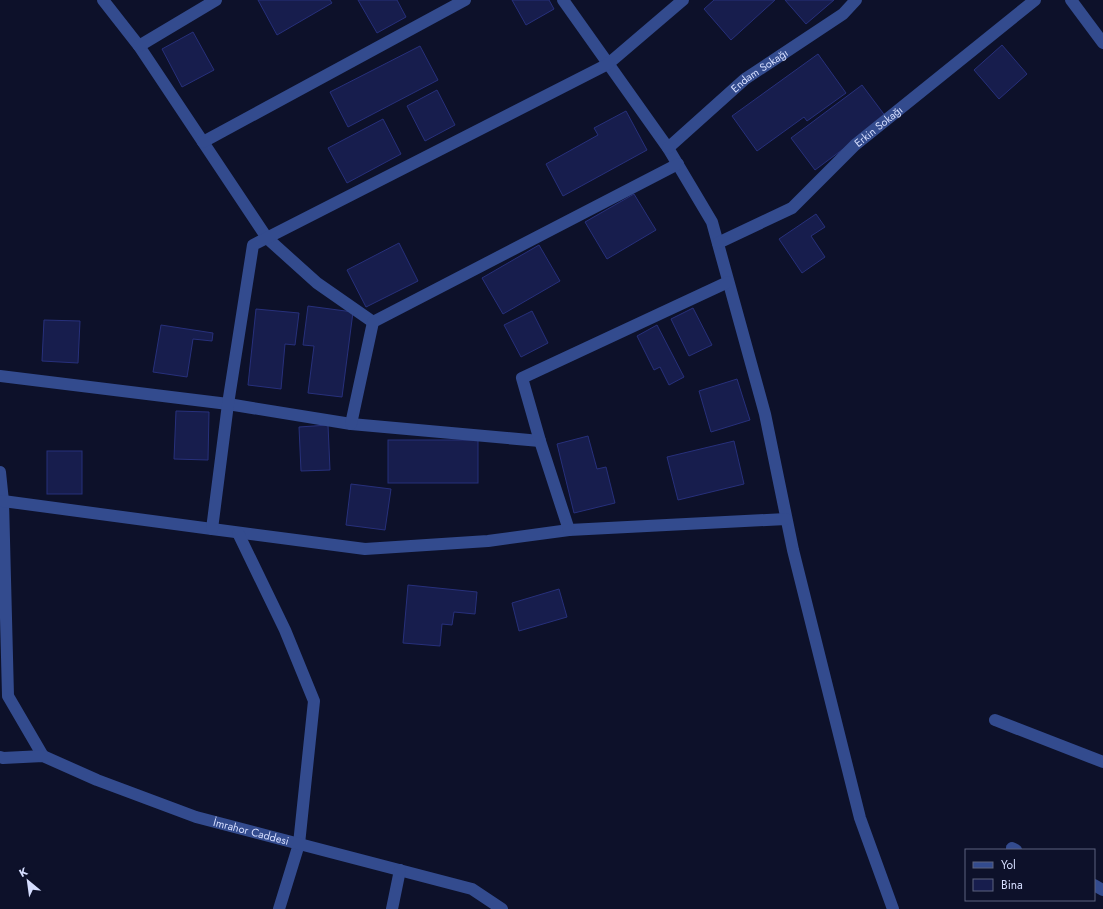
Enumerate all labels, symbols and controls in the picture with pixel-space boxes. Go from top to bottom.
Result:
street label: Endam Sokağı [727,45,791,96]
street label: Erkin Sokağı [851,102,906,151]
street label: İmrahor Caddesi [212,814,291,849]
legend [965,849,1095,901]
text: Yol [1001,856,1016,874]
north arrow [8,861,48,901]
text: K [16,863,31,881]
text: Bina [1001,876,1023,894]

